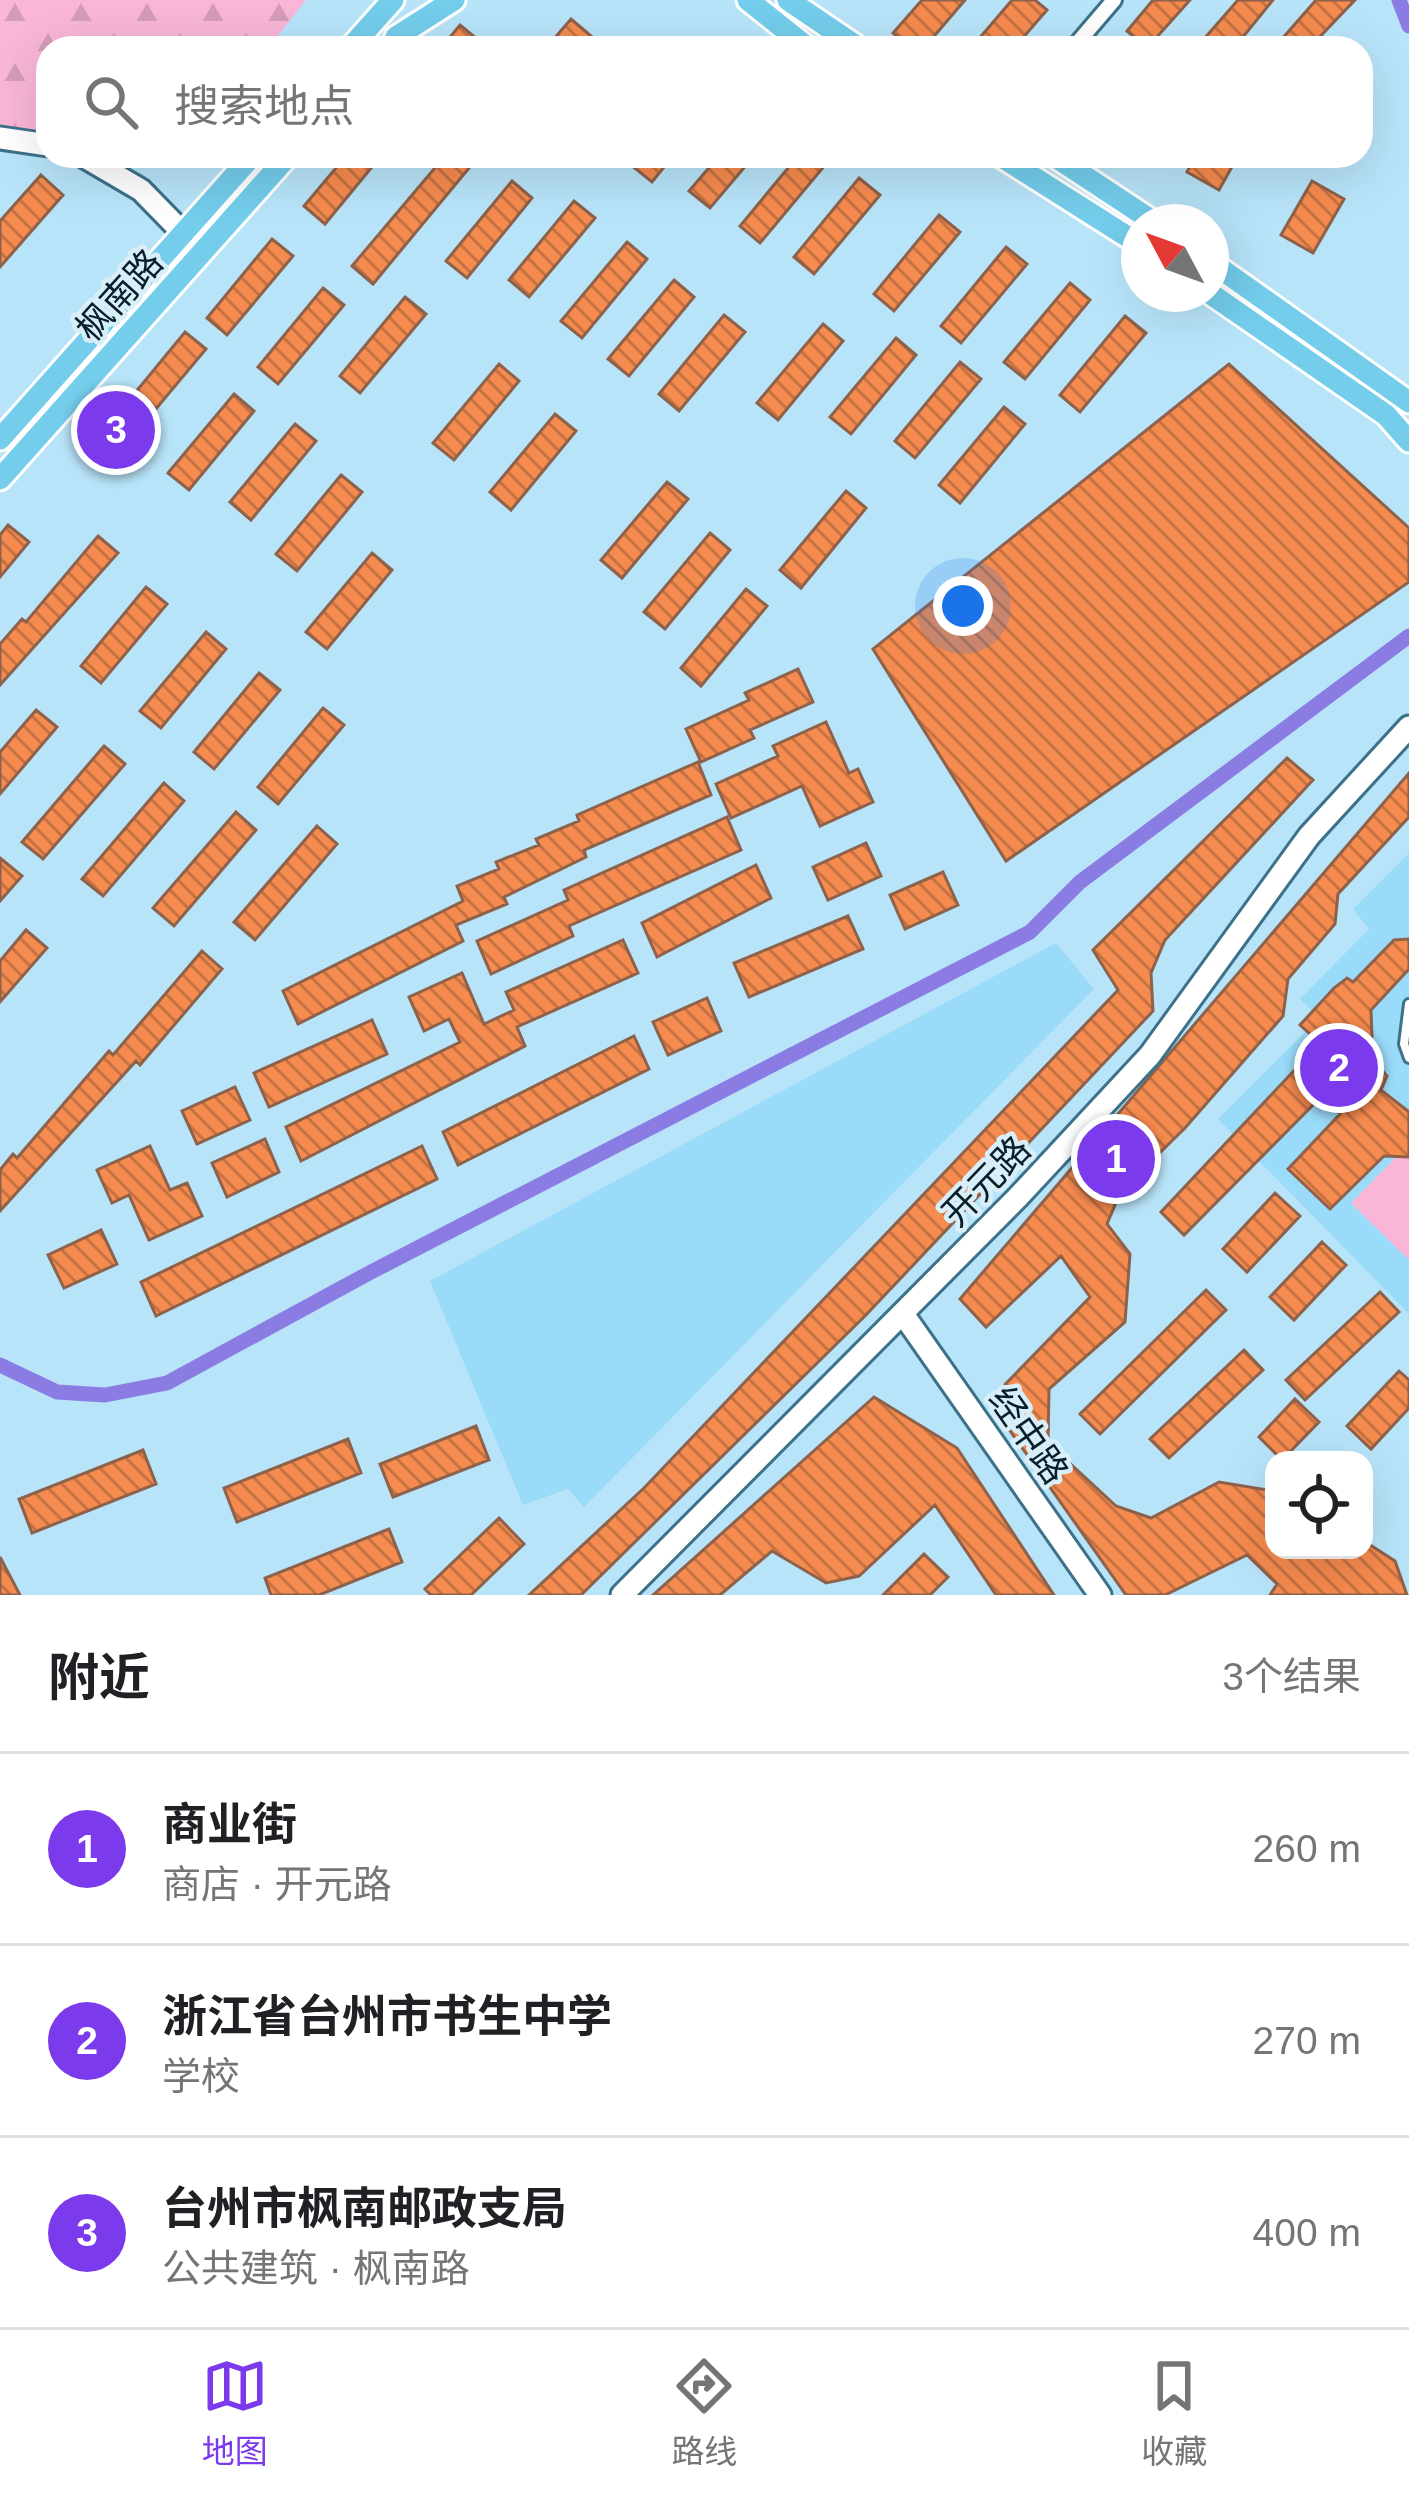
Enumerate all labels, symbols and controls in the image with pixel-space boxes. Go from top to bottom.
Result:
search box [36,36,1373,168]
icon: search [78,69,144,135]
text: 搜索地点 [174,81,354,132]
north arrow [1121,204,1229,312]
street label: 枫南路 [68,241,171,349]
pin: 3 [77,385,155,475]
your location [933,576,993,636]
pin: 2 [1300,1023,1378,1113]
pin: 1 [1077,1114,1155,1204]
street label: 开元路 [934,1128,1039,1234]
street label: 经中路 [981,1379,1076,1491]
map controls [1265,1451,1373,1559]
button: locate [1265,1451,1373,1559]
text: 附近 [48,1649,150,1706]
text: 3个结果 [1222,1655,1361,1698]
text: 商业街 [162,1799,297,1850]
text: 1 [76,1827,98,1870]
text: 260 m [1253,1827,1361,1870]
text: 商店 · 开元路 [162,1863,392,1906]
text: 浙江省台州市书生中学 [162,1991,612,2042]
text: 2 [76,2019,98,2062]
text: 270 m [1253,2019,1361,2062]
text: 学校 [162,2055,240,2098]
text: 台州市枫南邮政支局 [162,2183,567,2234]
text: 3 [76,2211,98,2254]
text: 400 m [1253,2211,1361,2254]
text: 公共建筑 · 枫南路 [162,2247,470,2290]
tab: 地图 [202,2353,268,2473]
tab: 路线 [671,2353,737,2473]
tab: 收藏 [1141,2353,1207,2473]

